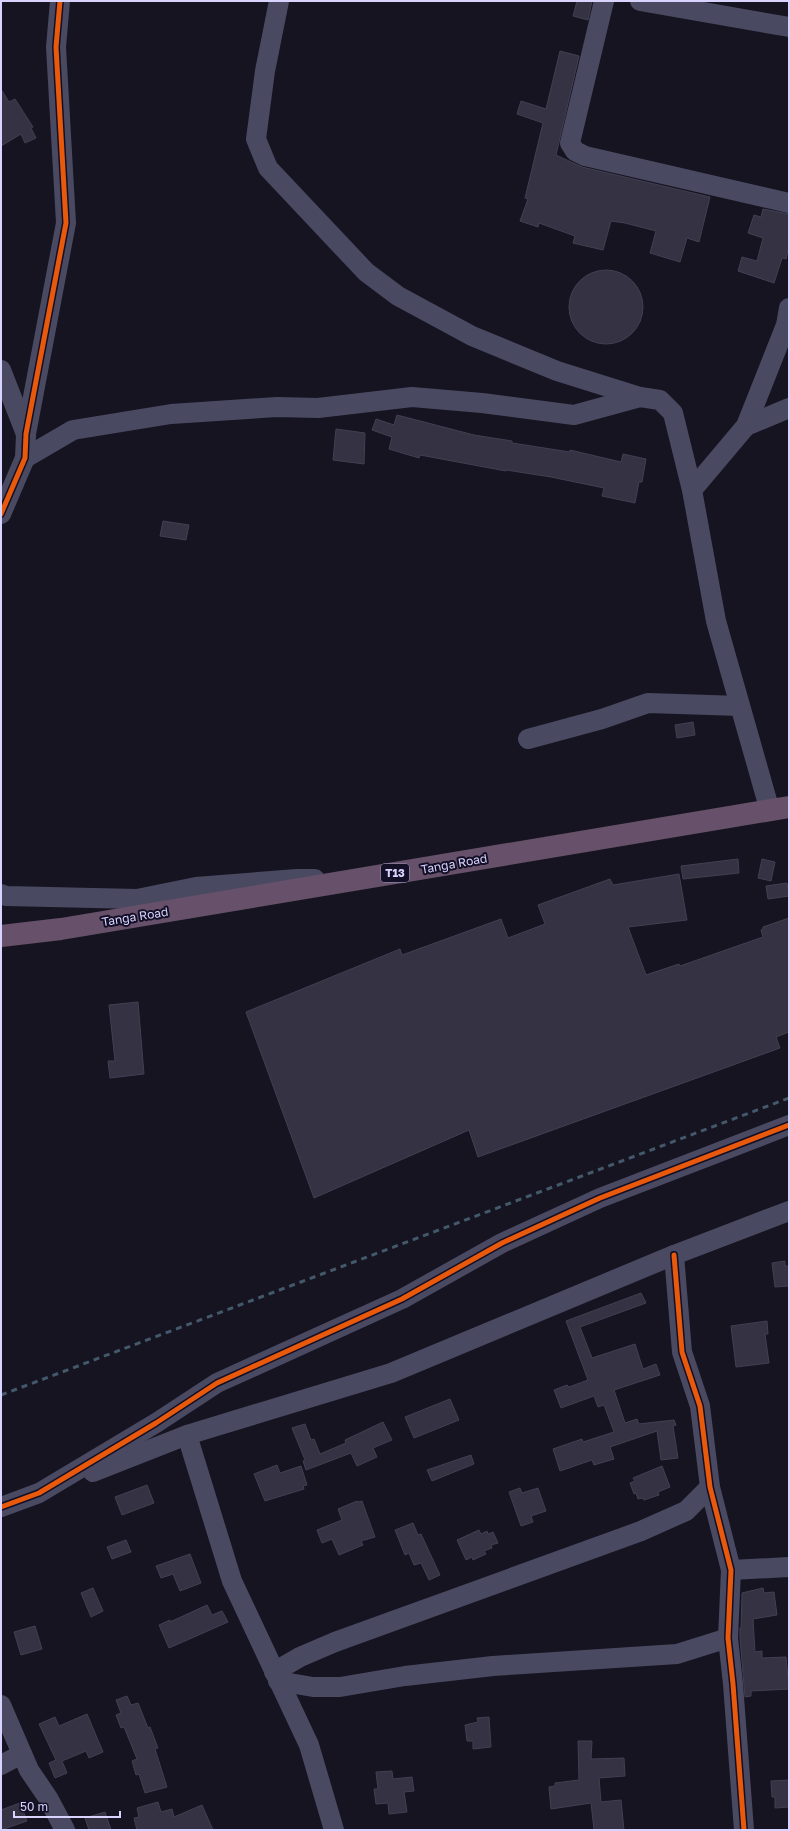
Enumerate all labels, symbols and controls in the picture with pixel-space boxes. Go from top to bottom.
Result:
street label: Tanga Road [420,850,488,877]
road number: T13 [381,864,409,882]
street label: Tanga Road [101,904,169,929]
scale bar [14,1793,120,1819]
text: 50 m [20,1799,48,1814]

